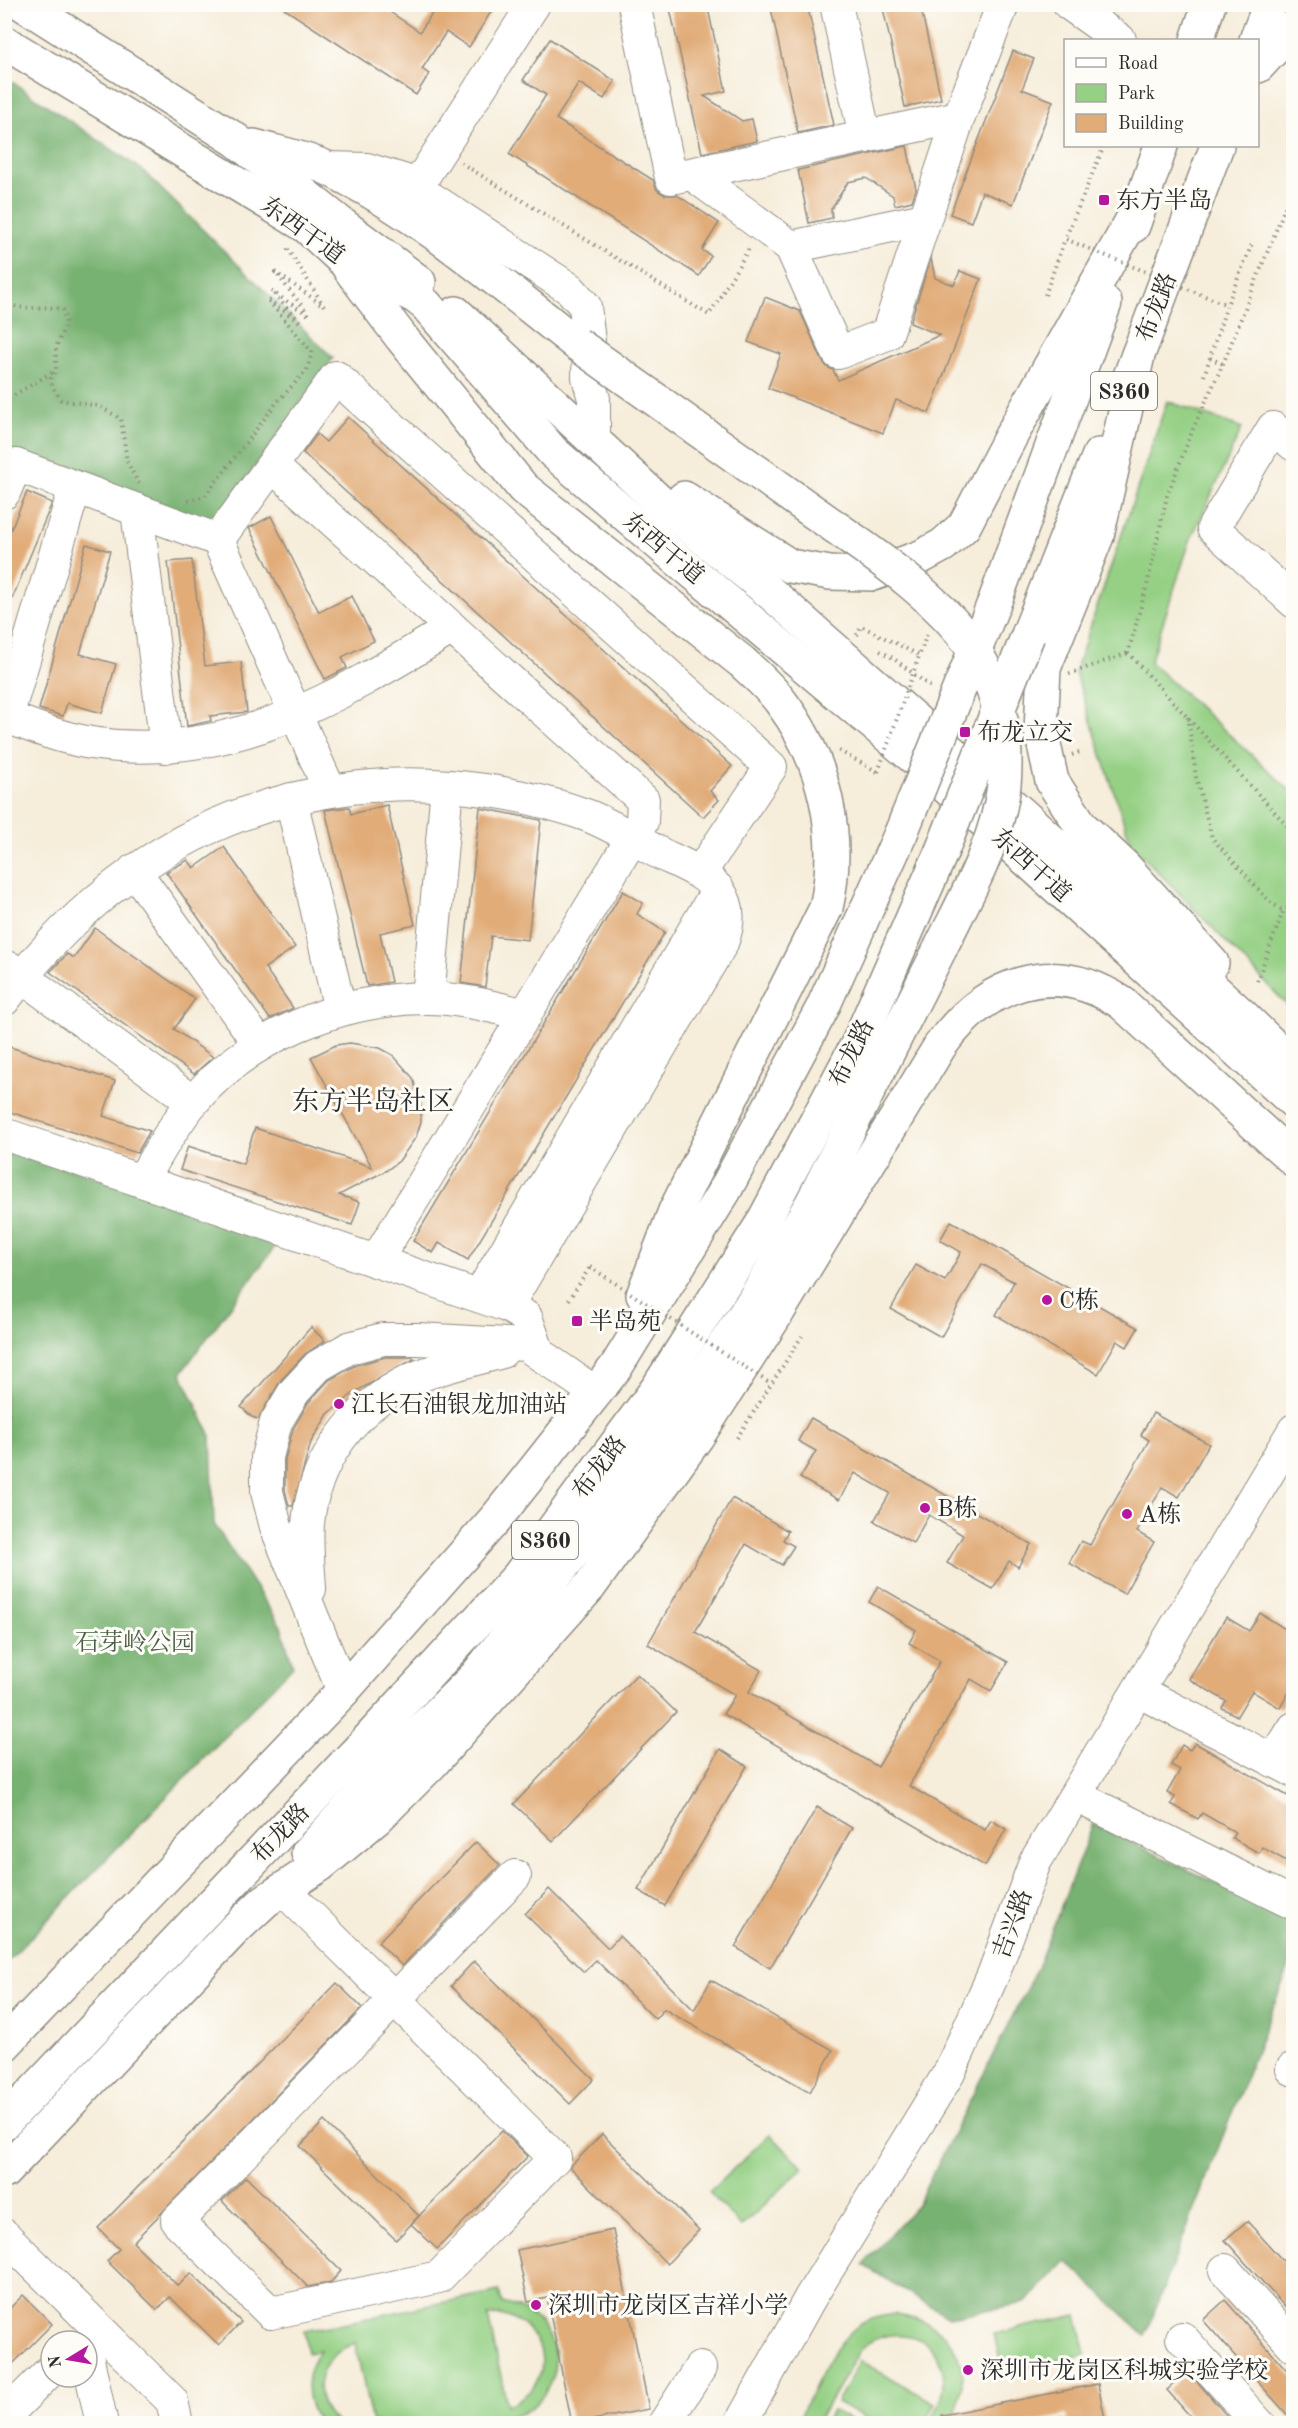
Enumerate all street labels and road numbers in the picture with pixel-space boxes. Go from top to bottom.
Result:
street label: 东西干道 [256,191,349,270]
street label: 布龙路 [1131,269,1182,346]
road number: S360 [1091,372,1157,410]
street label: 东西干道 [618,507,709,590]
street label: 东西干道 [987,823,1076,908]
street label: 布龙路 [824,1015,879,1091]
street label: 布龙路 [567,1430,632,1504]
road number: S360 [512,1521,578,1559]
street label: 布龙路 [246,1798,315,1869]
street label: 吉兴路 [987,1886,1037,1963]

